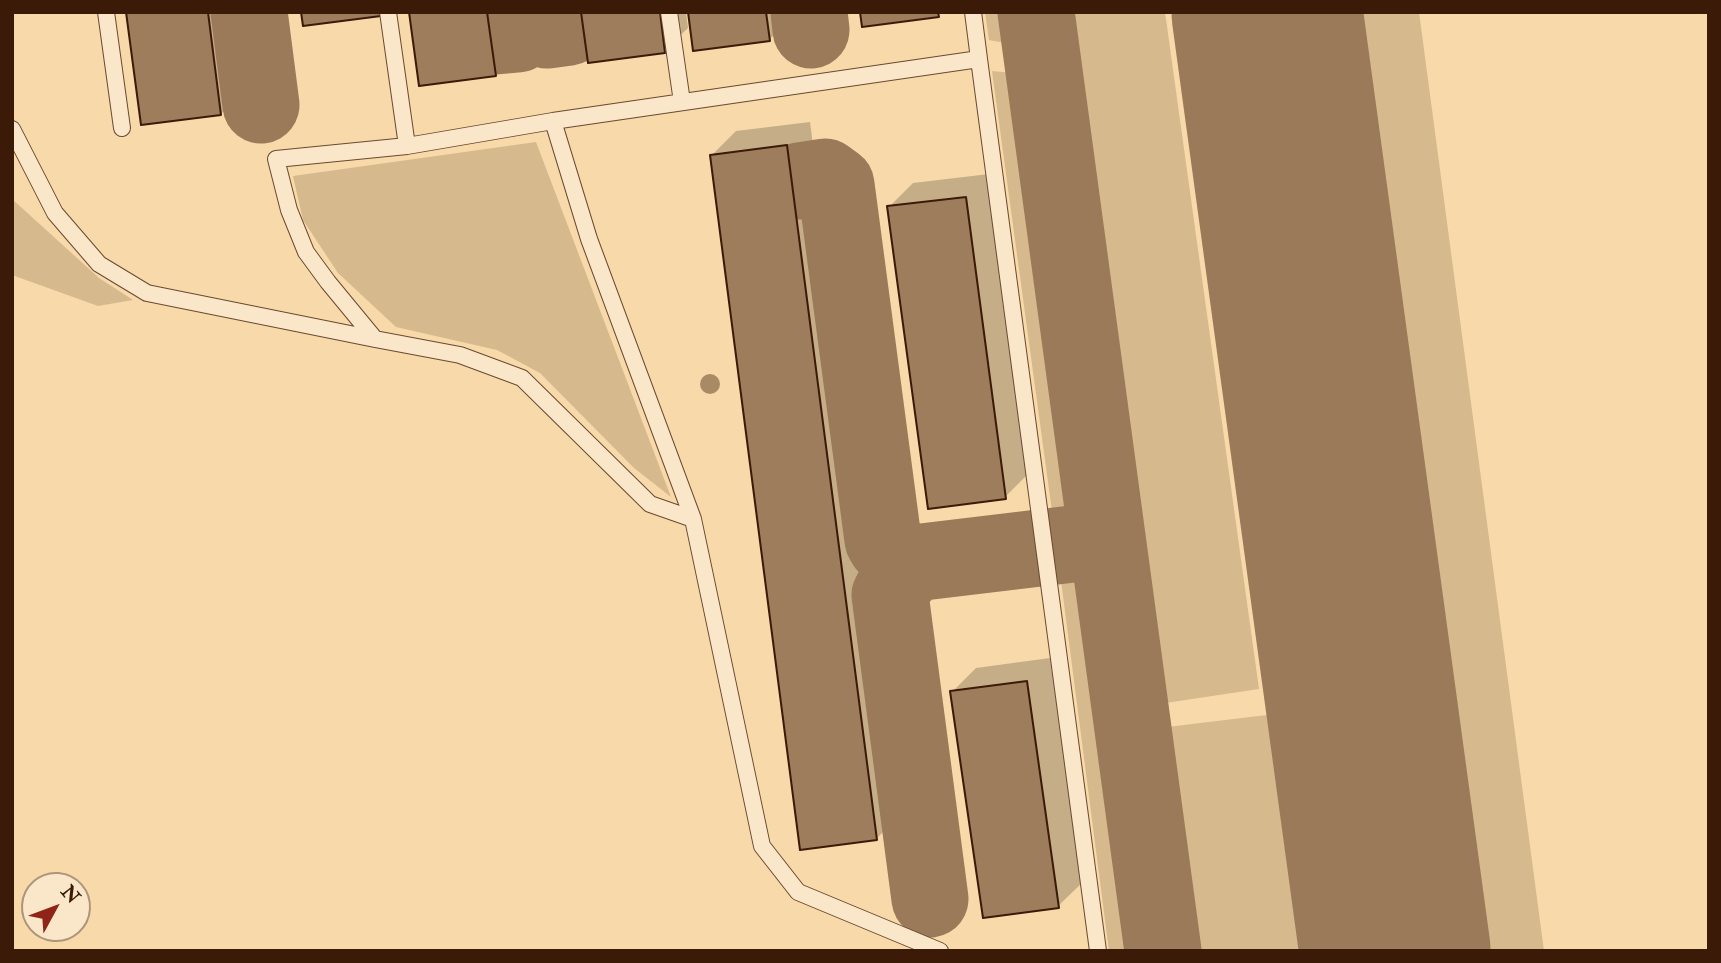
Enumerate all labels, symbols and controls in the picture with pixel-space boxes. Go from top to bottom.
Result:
north arrow [21,872,91,942]
text: N [56,880,85,909]

